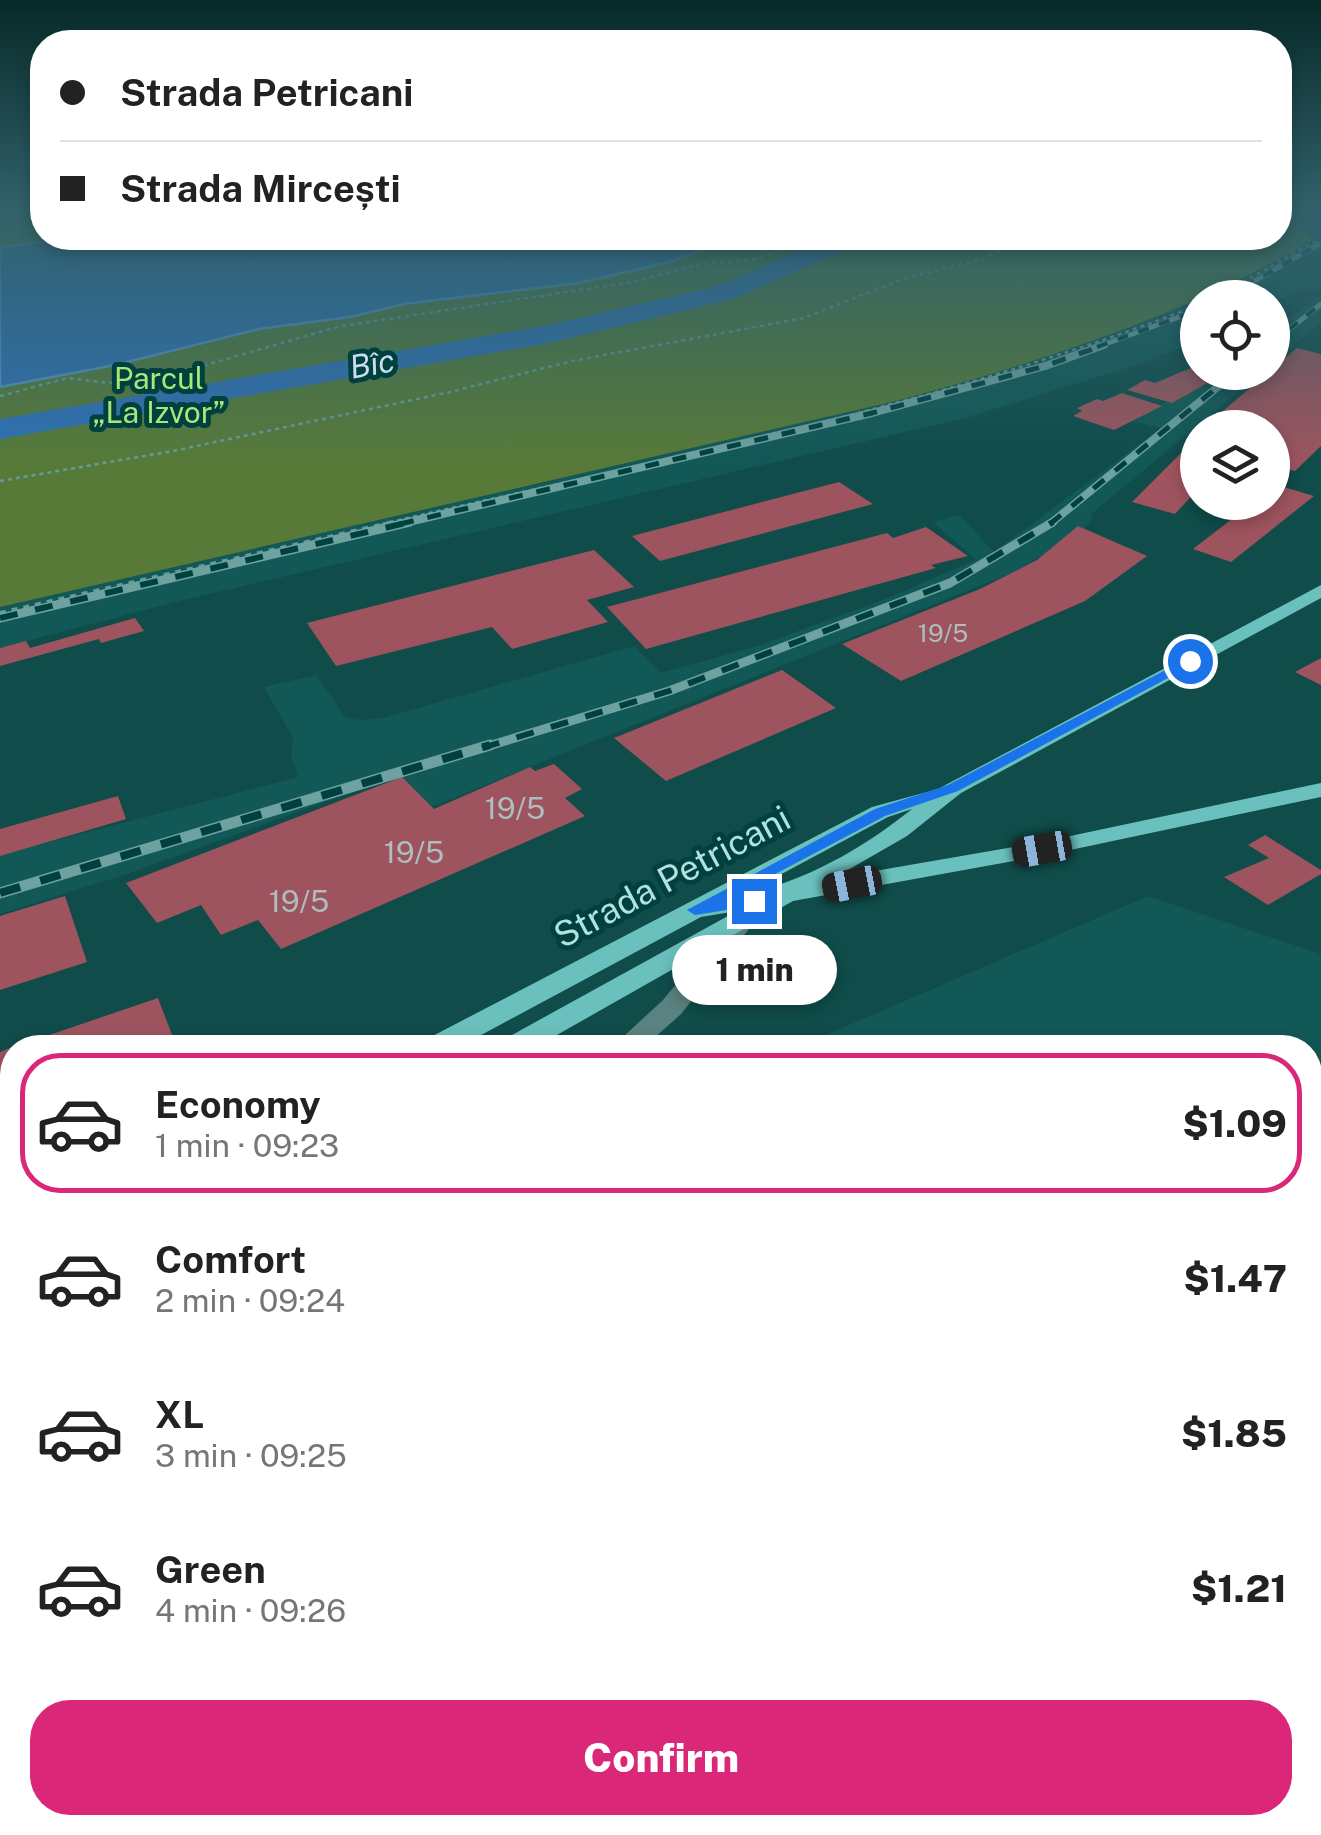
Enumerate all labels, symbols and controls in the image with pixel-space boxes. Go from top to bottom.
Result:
text: Strada Petricani [120,70,413,115]
text: Strada Mircești [120,166,401,211]
map controls [1180,280,1290,520]
button: locate [1180,280,1290,390]
water label: Bîc [346,341,397,386]
park label: Parcul „La Izvor” [93,360,225,430]
button: layers [1180,410,1290,520]
house number: 19/5 [918,618,968,648]
route start [1168,639,1213,684]
house number: 19/5 [485,790,545,826]
street label: Strada Petricani [547,797,797,956]
car [1010,829,1074,869]
house number: 19/5 [384,834,444,870]
car [820,864,884,904]
route end [732,879,777,924]
house number: 19/5 [269,883,329,919]
callout: 1 min [672,936,836,1006]
text: 1 min [715,951,794,988]
icon: car [35,1078,125,1168]
text: Economy [155,1082,321,1127]
text: $1.09 [1182,1101,1287,1146]
text: 1 min · 09:23 [155,1127,339,1164]
icon: car [35,1233,125,1323]
text: Comfort [155,1237,306,1282]
text: $1.47 [1183,1256,1287,1301]
text: 2 min · 09:24 [155,1282,345,1319]
icon: car [35,1388,125,1478]
text: XL [155,1392,204,1437]
text: $1.85 [1181,1411,1287,1456]
text: 3 min · 09:25 [155,1437,347,1474]
icon: car [35,1543,125,1633]
text: Green [155,1547,266,1592]
text: $1.21 [1191,1566,1287,1611]
text: 4 min · 09:26 [155,1592,346,1629]
button: Confirm [30,1700,1292,1815]

